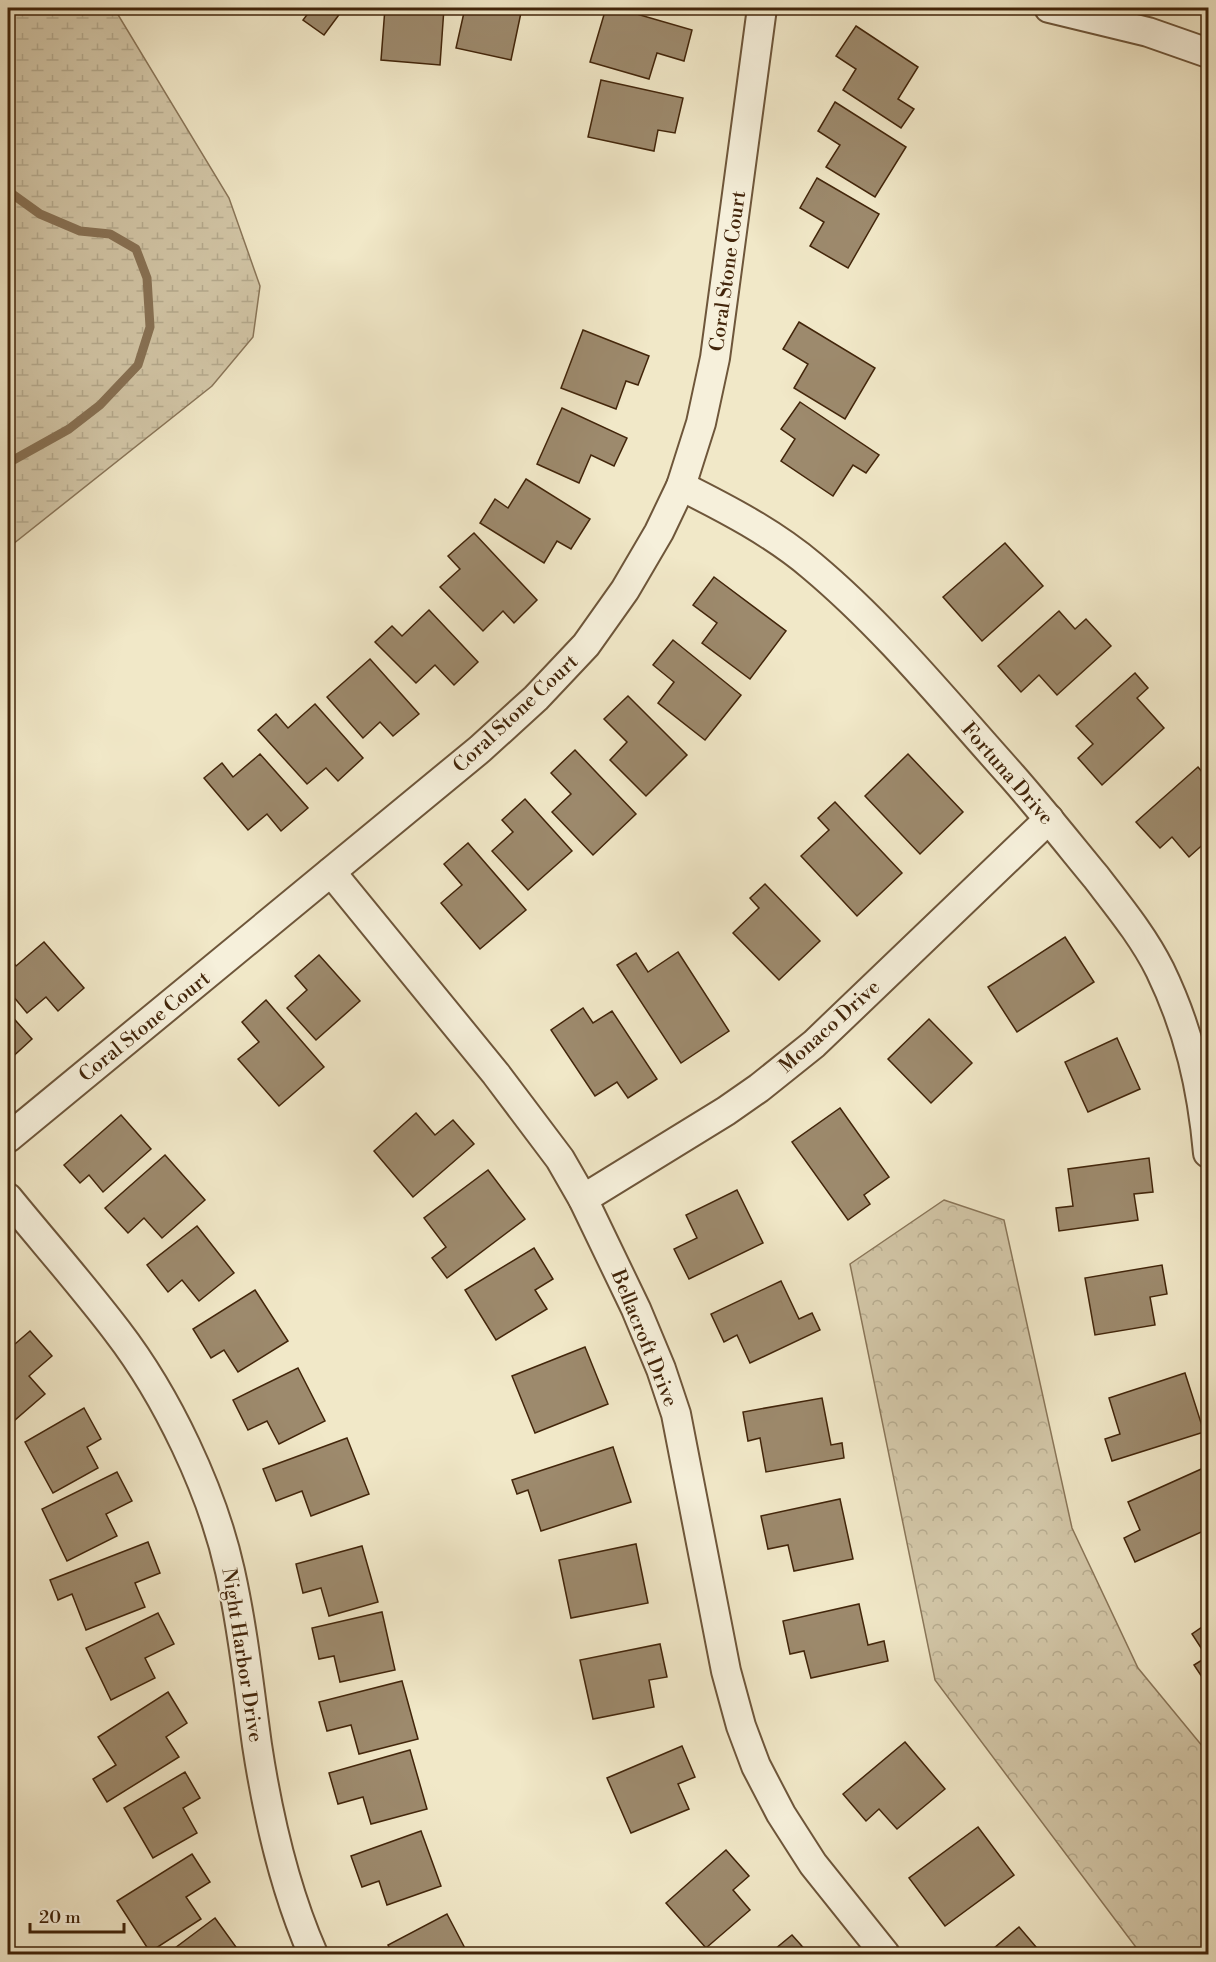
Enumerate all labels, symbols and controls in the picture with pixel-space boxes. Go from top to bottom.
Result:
street label: Coral Stone Court [705,189,752,353]
street label: Coral Stone Court [448,650,584,779]
street label: Fortuna Drive [956,718,1058,830]
street label: Coral Stone Court [74,966,216,1088]
street label: Monaco Drive [774,975,886,1079]
street label: Bellacroft Drive [604,1265,682,1411]
street label: Night Harbor Drive [215,1566,268,1744]
scale bar [30,1896,124,1934]
text: 20 m [39,1906,81,1929]

